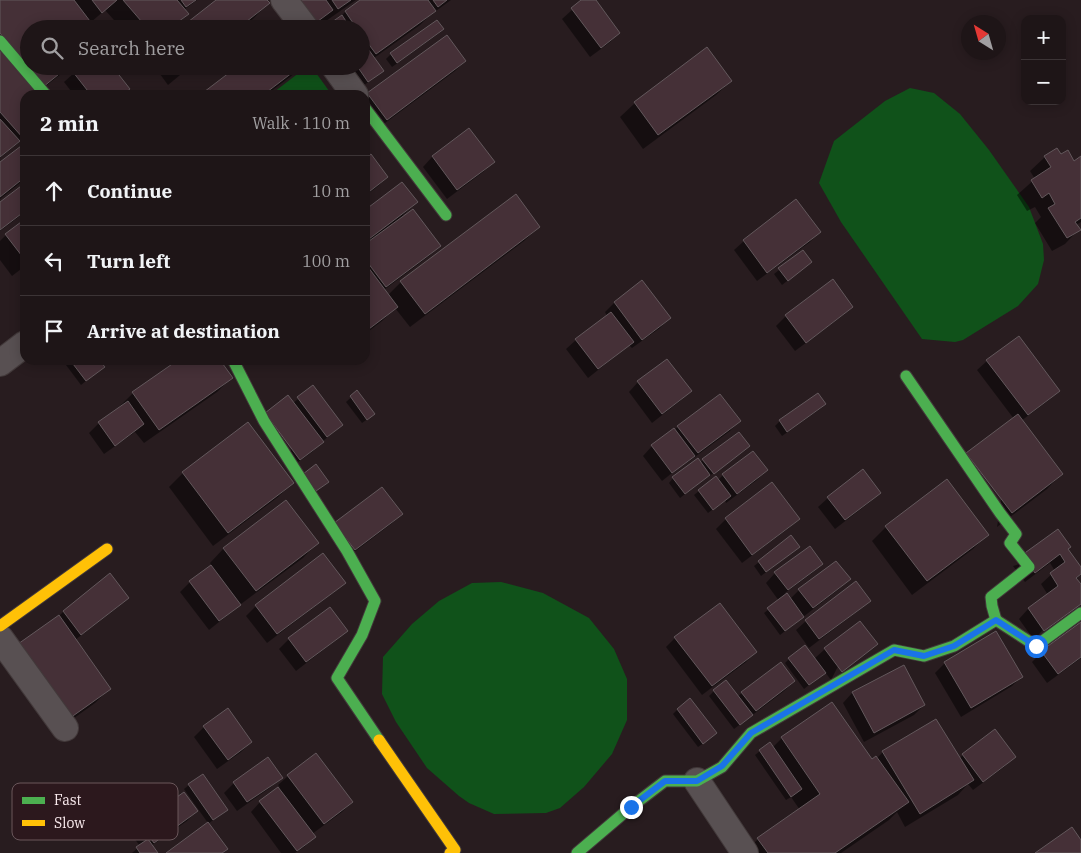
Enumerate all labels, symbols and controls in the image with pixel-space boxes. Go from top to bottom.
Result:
north arrow [961,15,1006,60]
map controls [1021,15,1066,105]
button: + [1021,15,1066,60]
search box [20,20,370,75]
icon: search [38,34,66,62]
text: Search here [78,36,185,60]
button: − [1021,60,1066,105]
text: 2 min [40,109,99,137]
text: Walk · 110 m [252,113,350,133]
icon: ahead [40,177,68,205]
text: Continue [87,179,172,203]
text: 10 m [312,181,350,201]
icon: left [40,247,68,275]
text: Turn left [87,249,170,273]
text: 100 m [302,251,350,271]
icon: arrive [40,317,68,345]
text: Arrive at destination [87,319,280,343]
route start [1025,635,1048,658]
legend [12,783,178,840]
text: Fast [54,791,82,809]
route end [620,796,643,819]
text: Slow [54,814,85,832]

